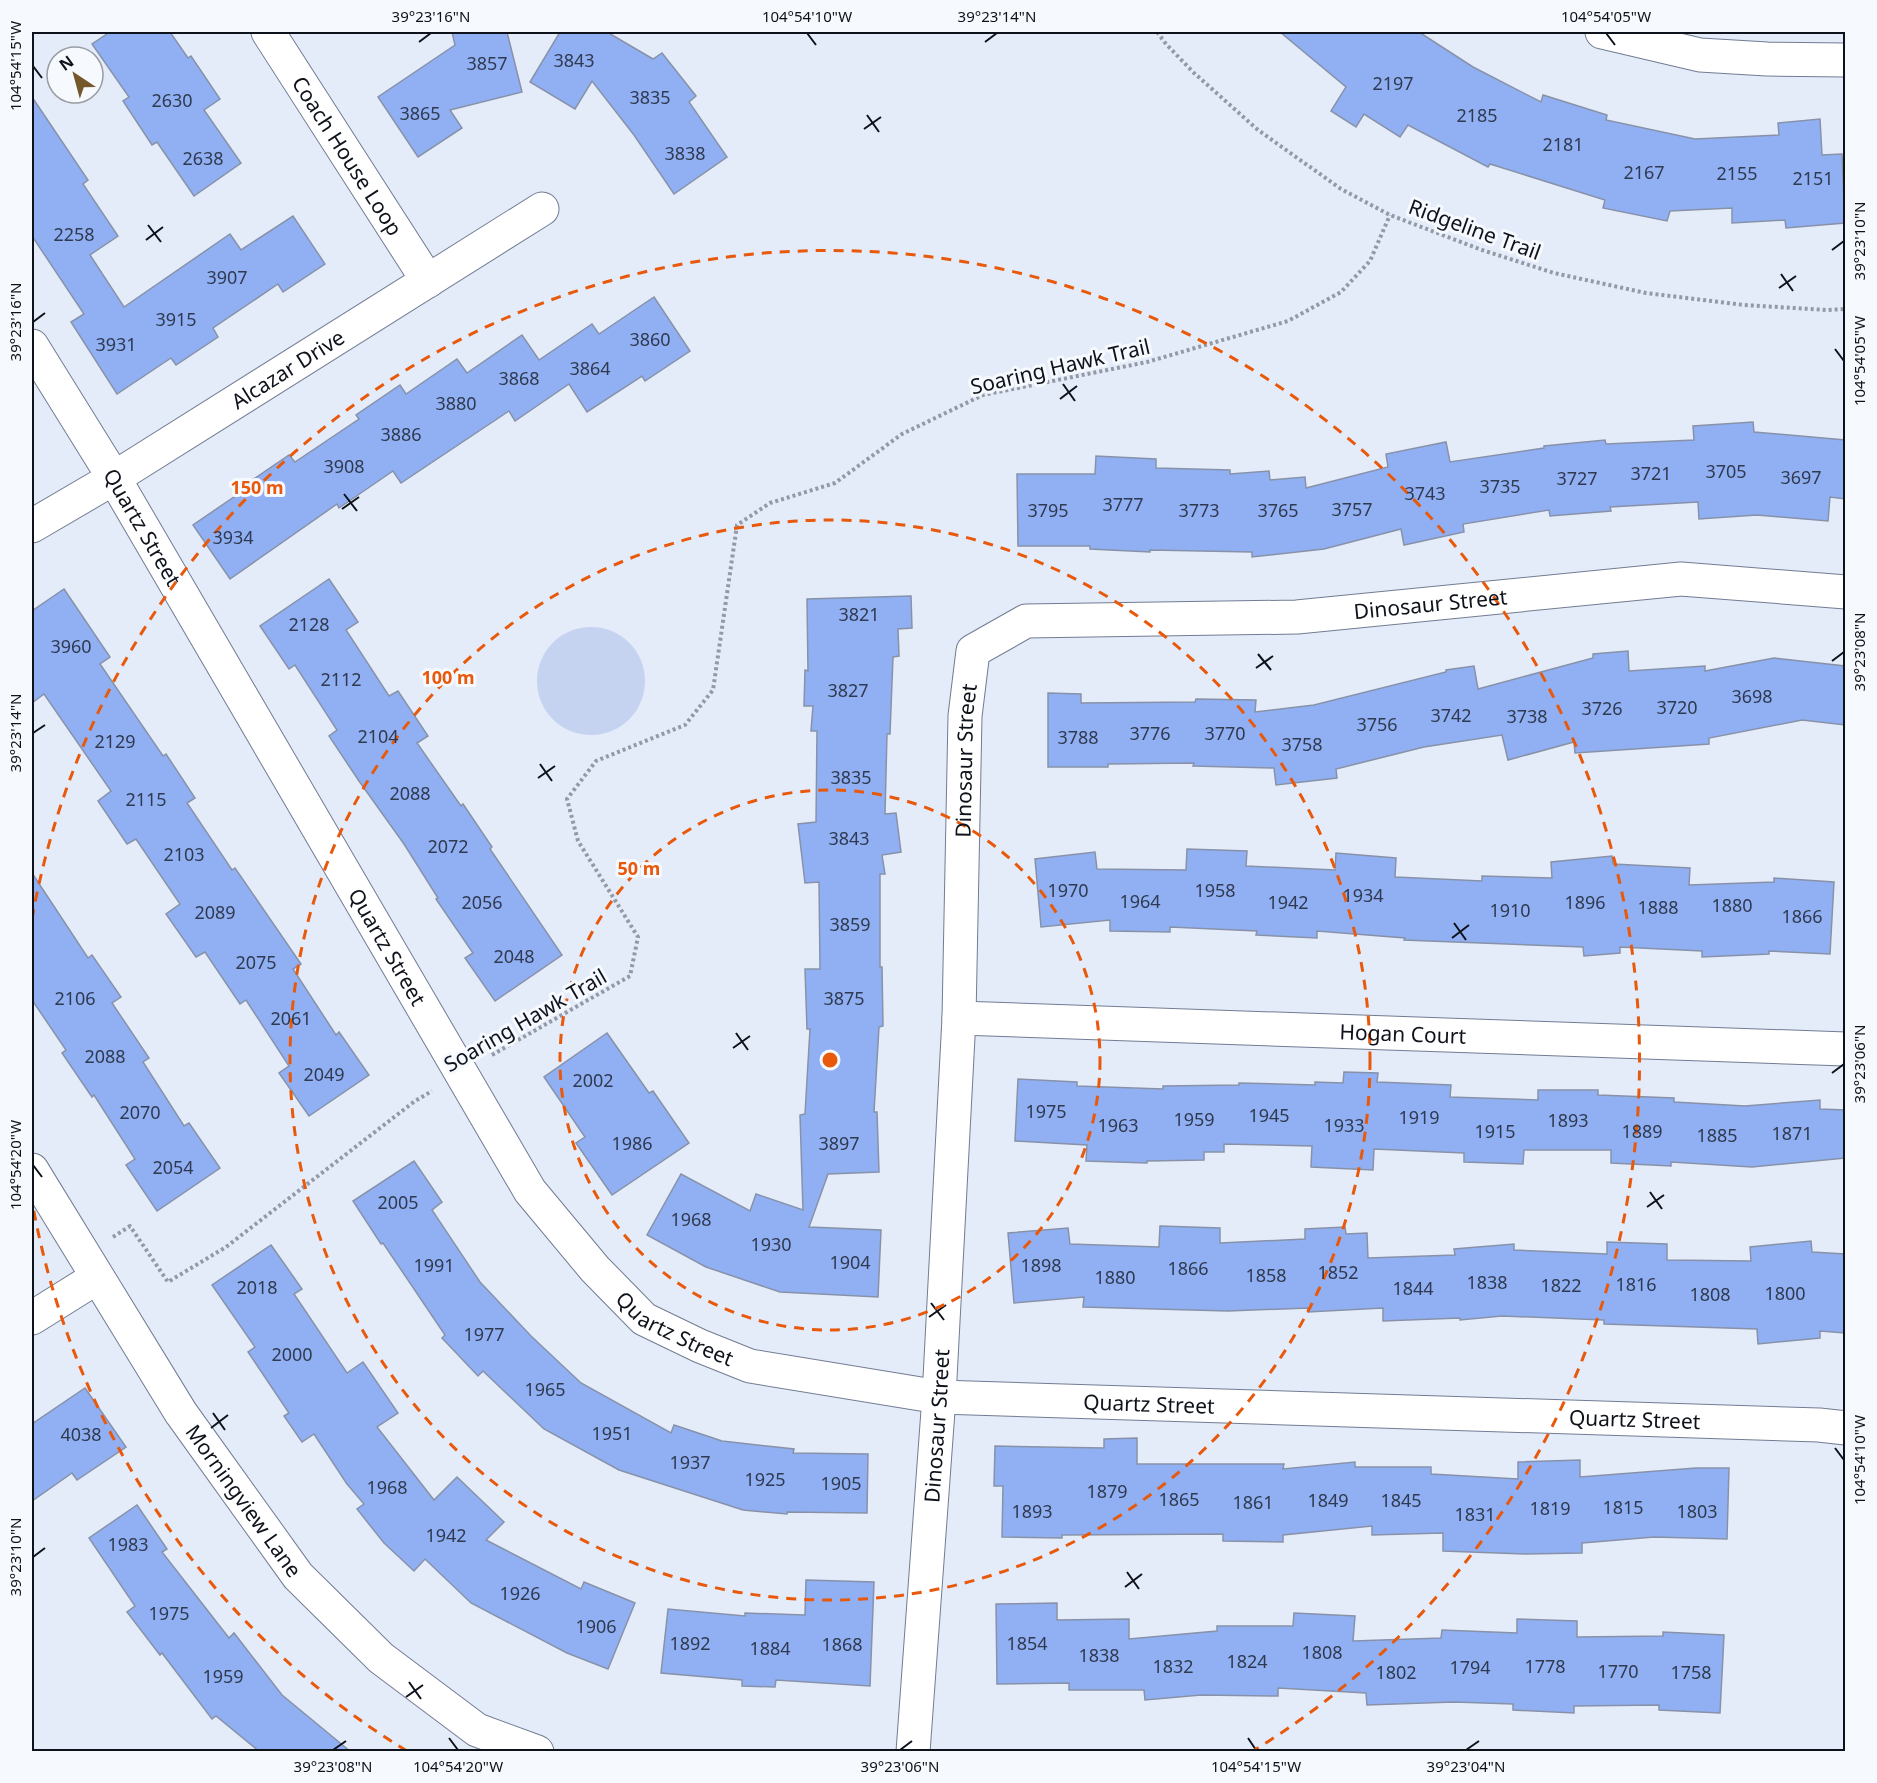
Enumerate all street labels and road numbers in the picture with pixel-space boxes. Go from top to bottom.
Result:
street label: Coach House Loop [286,71,409,241]
street label: Ridgeline Trail [1405,192,1545,266]
street label: Alcazar Drive [226,323,349,415]
street label: Soaring Hawk Trail [967,332,1153,400]
street label: Quartz Street [97,463,188,591]
street label: Dinosaur Street [1352,582,1509,625]
street label: Dinosaur Street [949,682,983,838]
street label: Quartz Street [342,883,433,1011]
street label: Soaring Hawk Trail [439,962,611,1078]
street label: Hogan Court [1339,1017,1467,1050]
street label: Quartz Street [610,1285,738,1372]
street label: Dinosaur Street [917,1348,956,1504]
street label: Quartz Street [1083,1388,1215,1420]
street label: Quartz Street [1569,1403,1701,1435]
street label: Morningview Lane [180,1419,308,1583]

